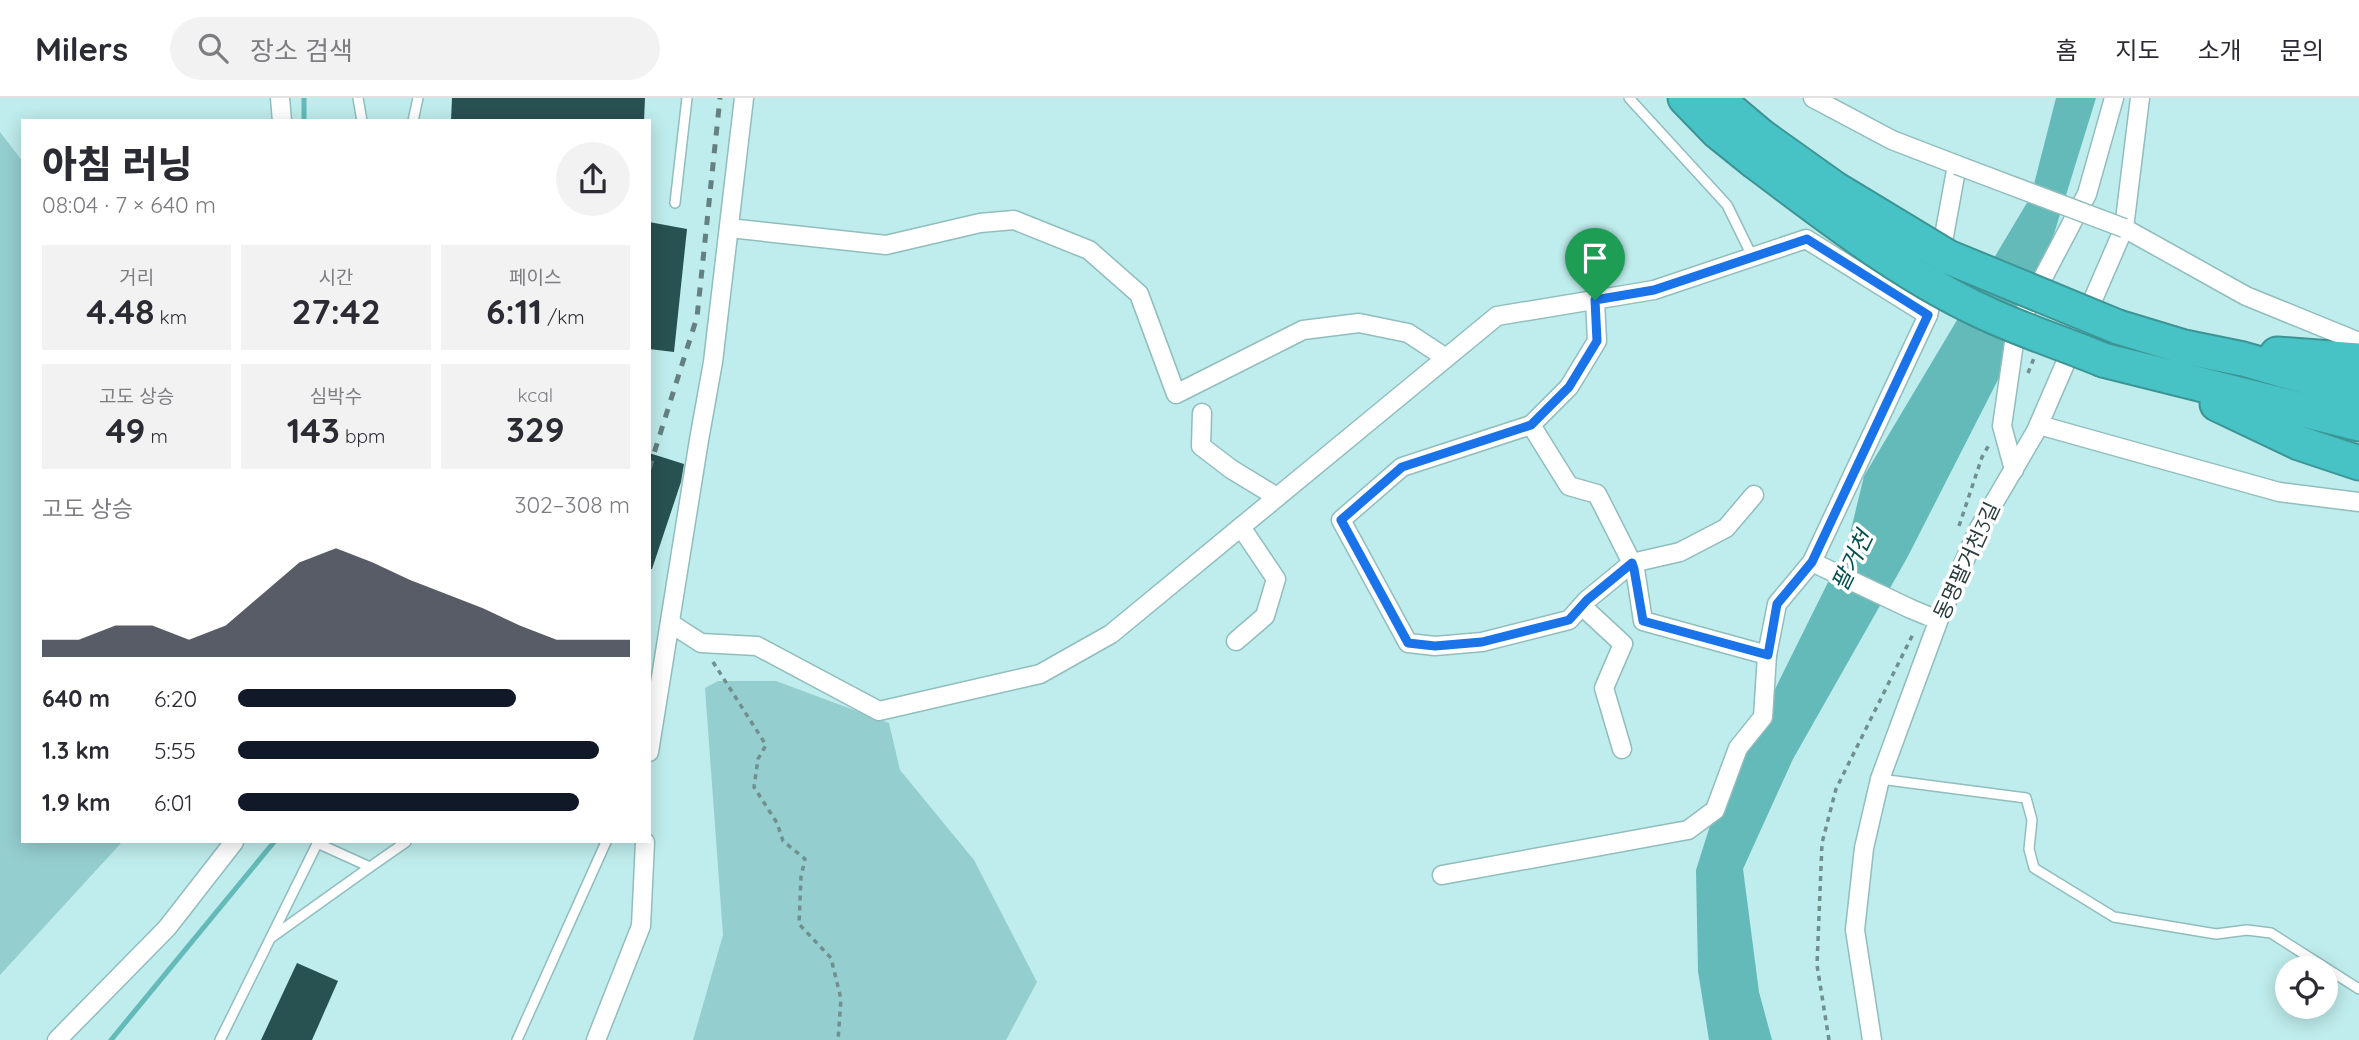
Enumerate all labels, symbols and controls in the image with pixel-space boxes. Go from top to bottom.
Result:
search box [170,17,660,80]
text: Milers [35,28,128,69]
icon: search [194,29,232,67]
text: 장소 검색 [250,34,353,67]
text: 홈 [2055,35,2077,65]
text: 지도 [2115,35,2160,65]
text: 소개 [2198,35,2242,65]
text: 문의 [2280,35,2324,65]
text: 아침 러닝 [42,140,192,188]
button: share [556,142,630,216]
text: 08:04 · 7 × 640 m [42,190,216,219]
pin [1565,228,1625,300]
icon: arrive [1576,239,1614,277]
text: 거리 [119,265,154,289]
text: 시간 [319,265,353,289]
text: 페이스 [509,265,562,289]
text: 4.48 [86,289,154,333]
text: 27:42 [291,289,381,333]
text: 6:11 [486,289,542,333]
text: km [154,305,187,329]
text: /km [542,305,585,329]
text: kcal [518,383,553,407]
text: 고도 상승 [99,384,174,408]
text: 심박수 [310,384,362,408]
text: 329 [506,407,565,451]
text: 49 [106,408,145,452]
text: 143 [287,408,340,452]
text: m [145,424,168,448]
text: bpm [340,424,385,448]
text: 302–308 m [514,490,630,519]
text: 고도 상승 [42,494,133,523]
street label: 동명팔거천3길 [1927,498,2005,624]
water label: 팔거천 [1825,523,1880,596]
text: 640 m [42,684,110,713]
text: 6:20 [154,684,197,713]
text: 1.3 km [42,736,110,765]
text: 5:55 [154,736,196,765]
text: 1.9 km [42,788,110,817]
text: 6:01 [154,788,193,817]
map controls [2275,956,2338,1019]
button: locate [2275,956,2338,1019]

